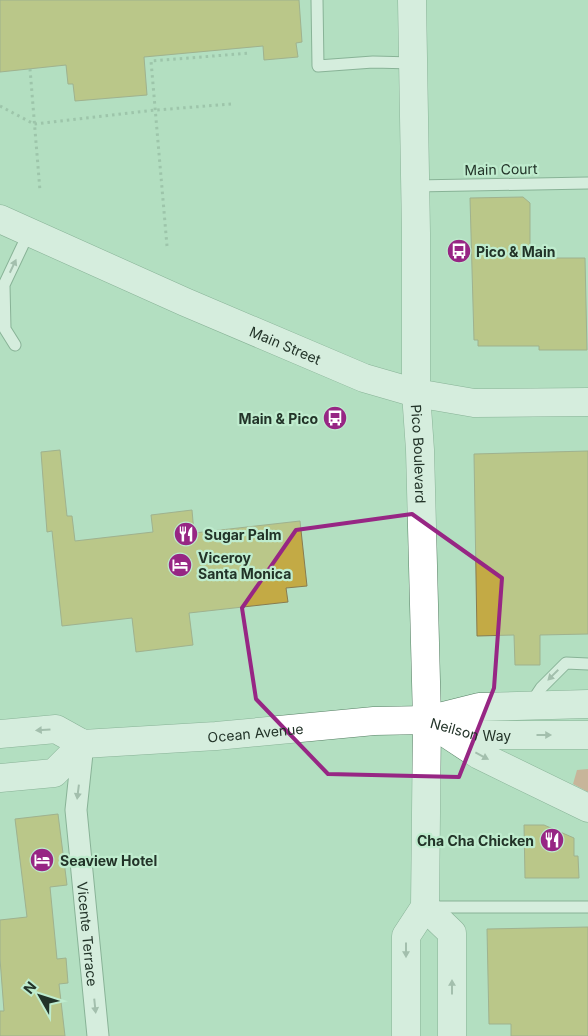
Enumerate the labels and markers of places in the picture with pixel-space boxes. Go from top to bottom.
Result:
bus stop icon: Pico & Main [446,238,472,264]
place label: Pico & Main [476,243,555,260]
bus stop icon: Main & Pico [322,405,348,431]
place label: Main & Pico [239,410,318,427]
restaurant icon: Sugar Palm [173,521,199,547]
place label: Sugar Palm [204,526,281,543]
place label: Viceroy Santa Monica [198,549,291,582]
hotel icon: Viceroy Santa Monica [167,552,193,578]
restaurant icon: Cha Cha Chicken [539,827,565,853]
place label: Cha Cha Chicken [417,832,534,849]
hotel icon: Seaview Hotel [29,847,55,873]
place label: Seaview Hotel [60,852,157,869]

